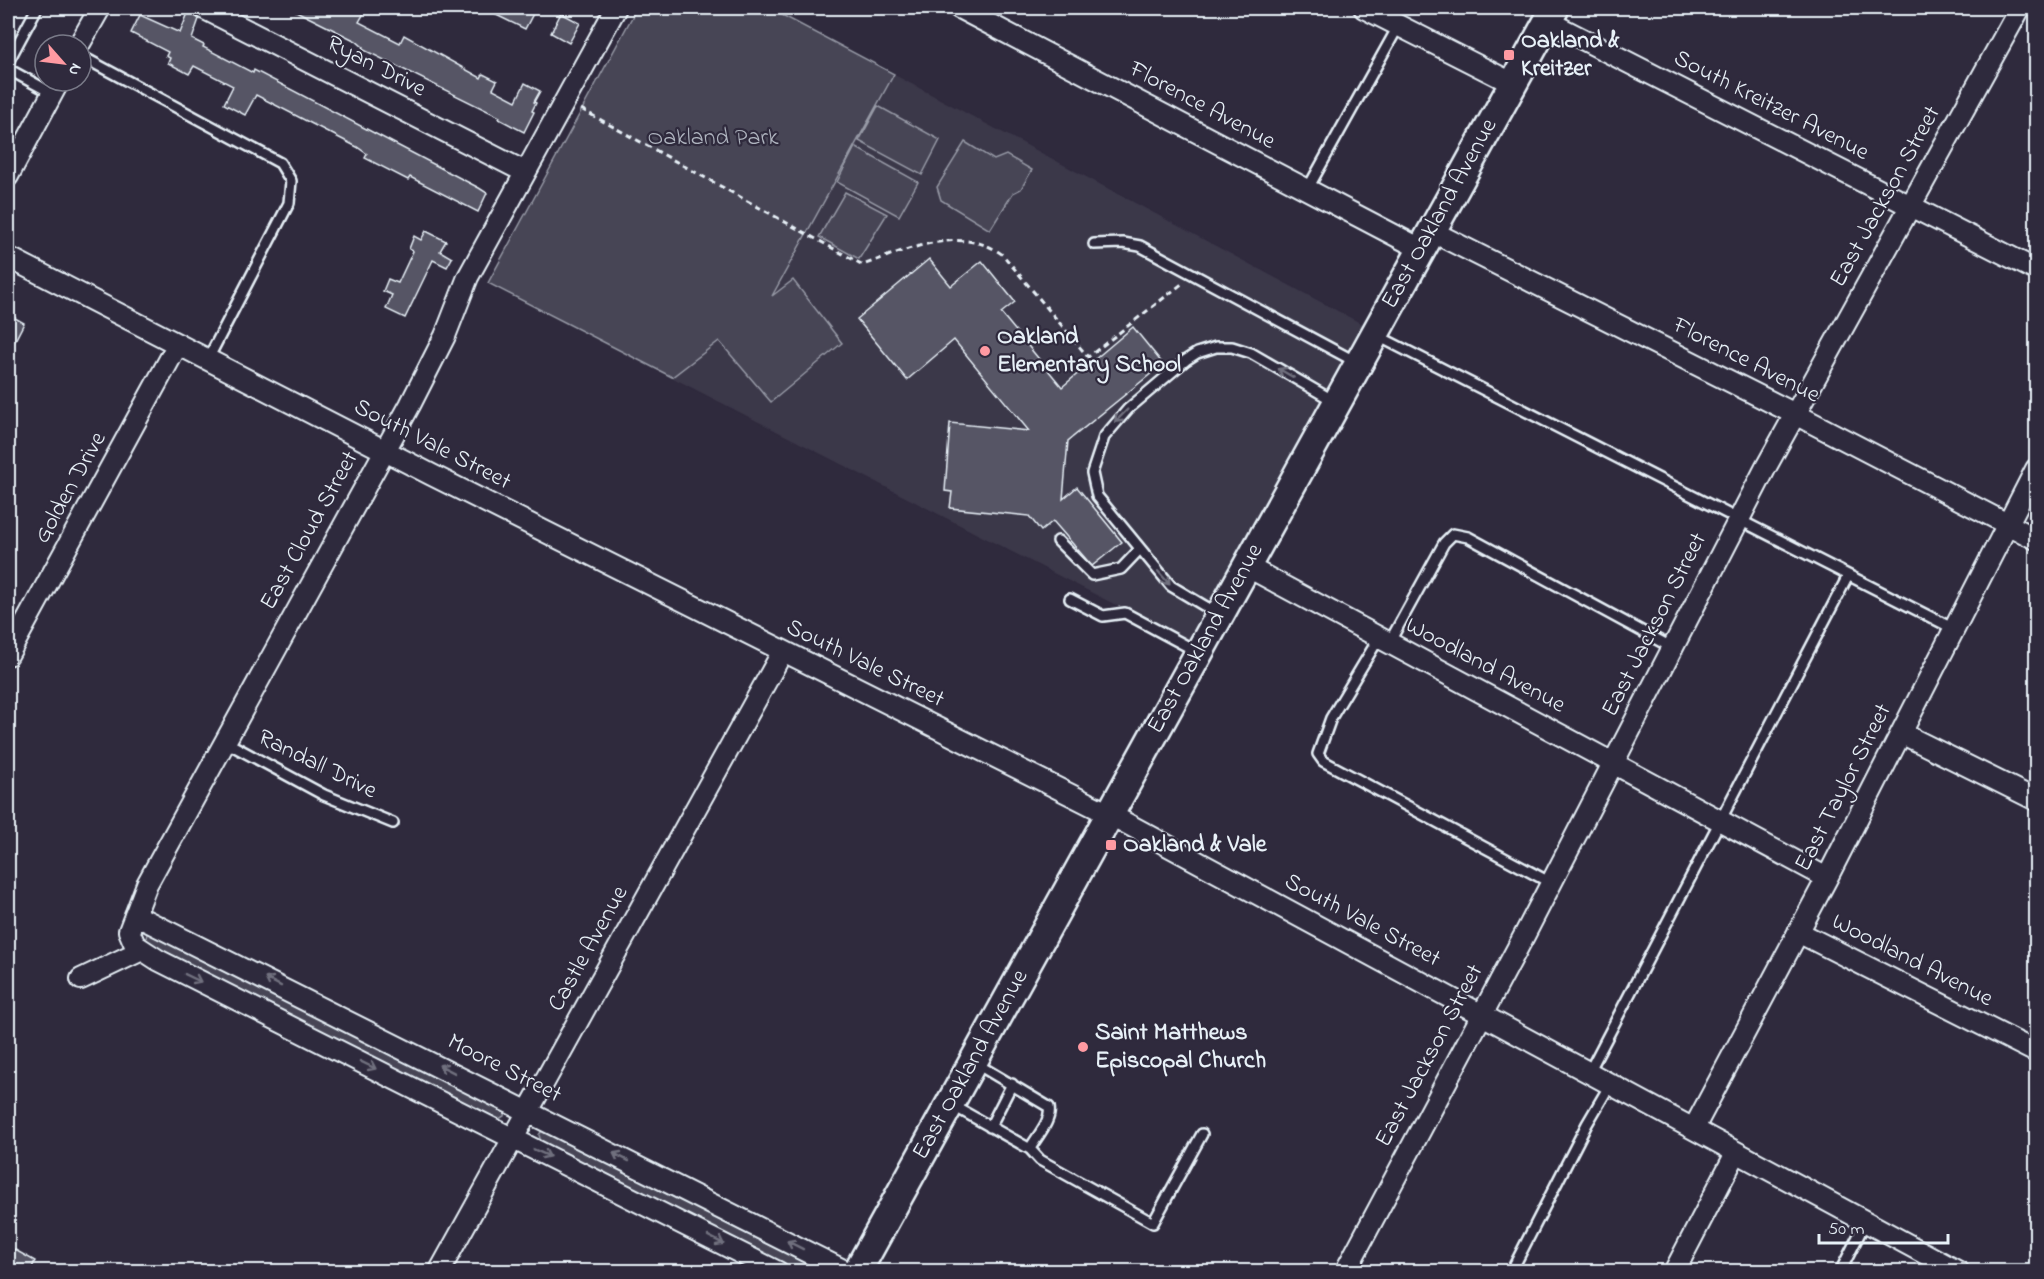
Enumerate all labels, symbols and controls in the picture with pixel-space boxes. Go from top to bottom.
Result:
place label: Oakland & Kreitzer [1521,24,1620,87]
street label: Ryan Drive [320,27,432,108]
north arrow [33,33,93,93]
street label: South Kreitzer Avenue [1667,42,1875,171]
marker: Oakland & Kreitzer [1502,48,1516,62]
street label: Florence Avenue [1122,52,1282,159]
text: N [61,59,88,80]
street label: East Jackson Street [1822,100,1950,294]
street label: East Oakland Avenue [1373,112,1507,316]
park label: Oakland Park [648,121,779,156]
street label: Florence Avenue [1665,308,1826,413]
place label: Oakland Elementary School [997,320,1181,384]
marker: Oakland Elementary School [978,344,992,358]
one-way arrow [1278,366,1295,378]
street label: South Vale Street [347,390,517,500]
one-way arrow [1113,409,1128,423]
street label: Golden Drive [26,426,116,550]
street label: East Cloud Street [252,445,368,617]
street label: East Jackson Street [1593,527,1717,723]
street label: East Oakland Avenue [1139,537,1273,741]
one-way arrow [1157,570,1171,585]
street label: Woodland Avenue [1399,609,1572,723]
street label: South Vale Street [780,610,950,718]
street label: East Taylor Street [1787,698,1902,878]
street label: Randall Drive [251,721,383,809]
place label: Oakland & Vale [1123,828,1268,863]
marker: Oakland & Vale [1104,838,1118,852]
street label: South Vale Street [1278,865,1446,977]
street label: Castle Avenue [540,880,638,1018]
street label: Woodland Avenue [1825,905,1999,1017]
street label: East Jackson Street [1367,958,1493,1154]
street label: East Oakland Avenue [904,963,1038,1167]
one-way arrow [184,973,202,984]
one-way arrow [264,975,282,987]
place label: Saint Matthews Episcopal Church [1095,1016,1266,1079]
street label: Moore Street [441,1025,567,1113]
marker: Saint Matthews Episcopal Church [1076,1040,1090,1054]
one-way arrow [359,1059,377,1071]
one-way arrow [439,1063,457,1074]
one-way arrow [532,1148,550,1160]
one-way arrow [613,1151,631,1163]
scale bar [1819,1207,1948,1245]
text: 50 m [1828,1217,1865,1243]
one-way arrow [707,1235,725,1247]
one-way arrow [787,1239,805,1250]

